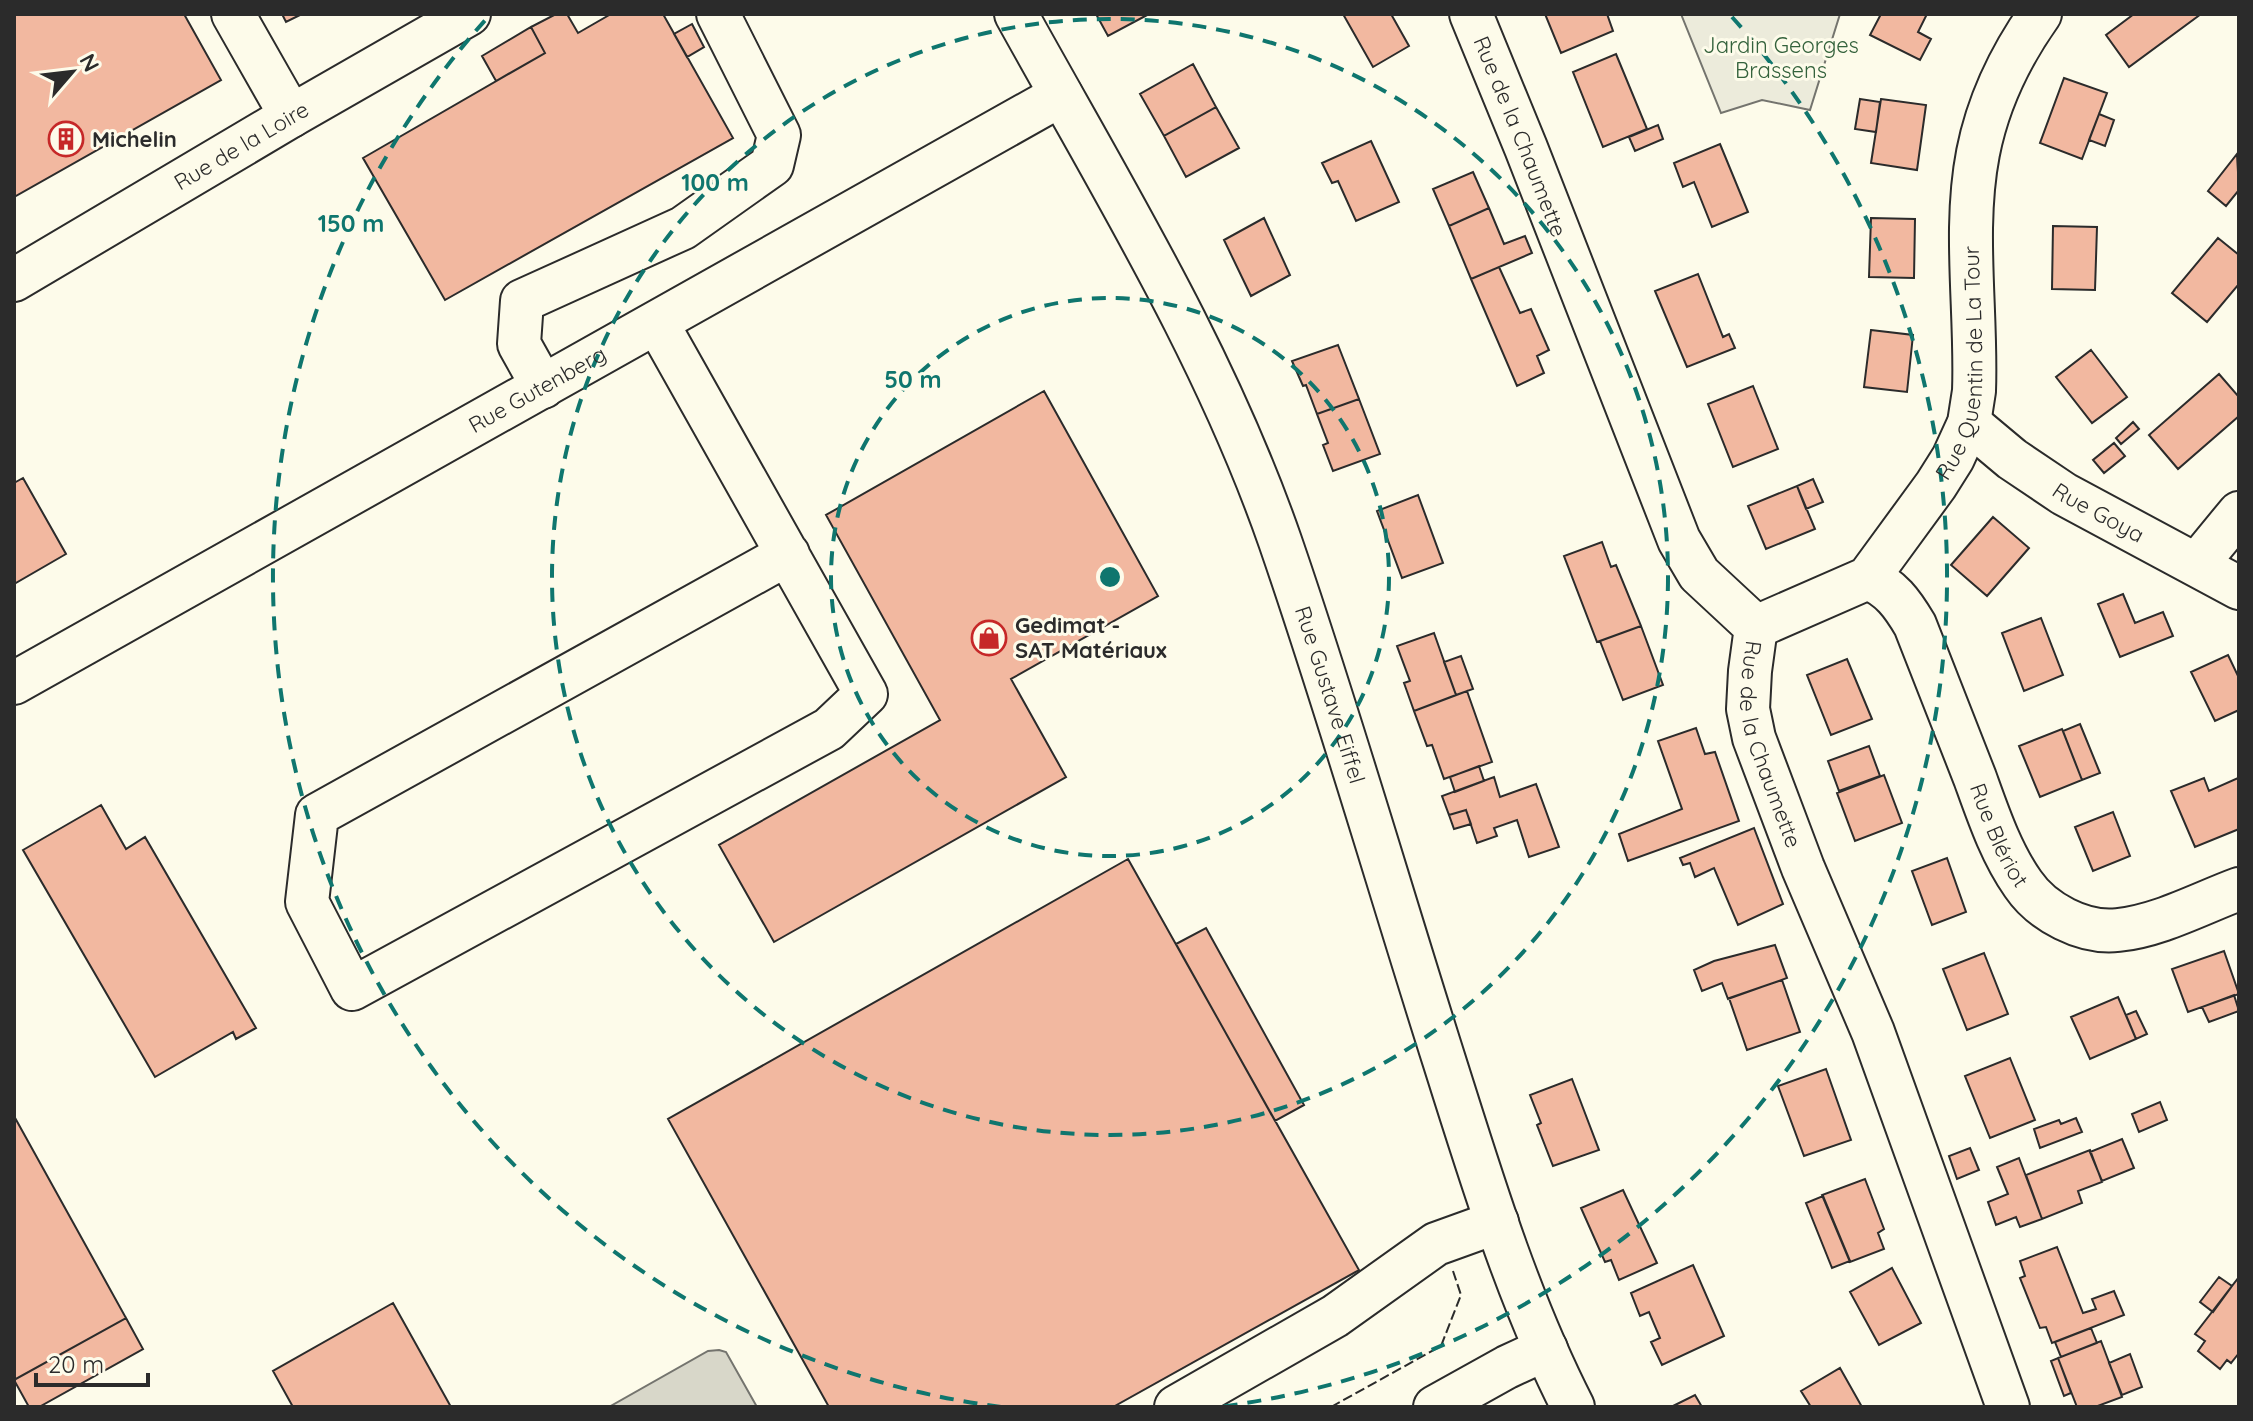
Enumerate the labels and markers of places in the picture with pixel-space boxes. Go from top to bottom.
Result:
building icon: Michelin [47,120,85,158]
place label: Michelin [92,125,177,153]
centre of rings [1096,563,1124,591]
place label: Gedimat - SAT Matériaux [1015,611,1167,664]
shop icon: Gedimat - SAT Matériaux [970,619,1008,657]

